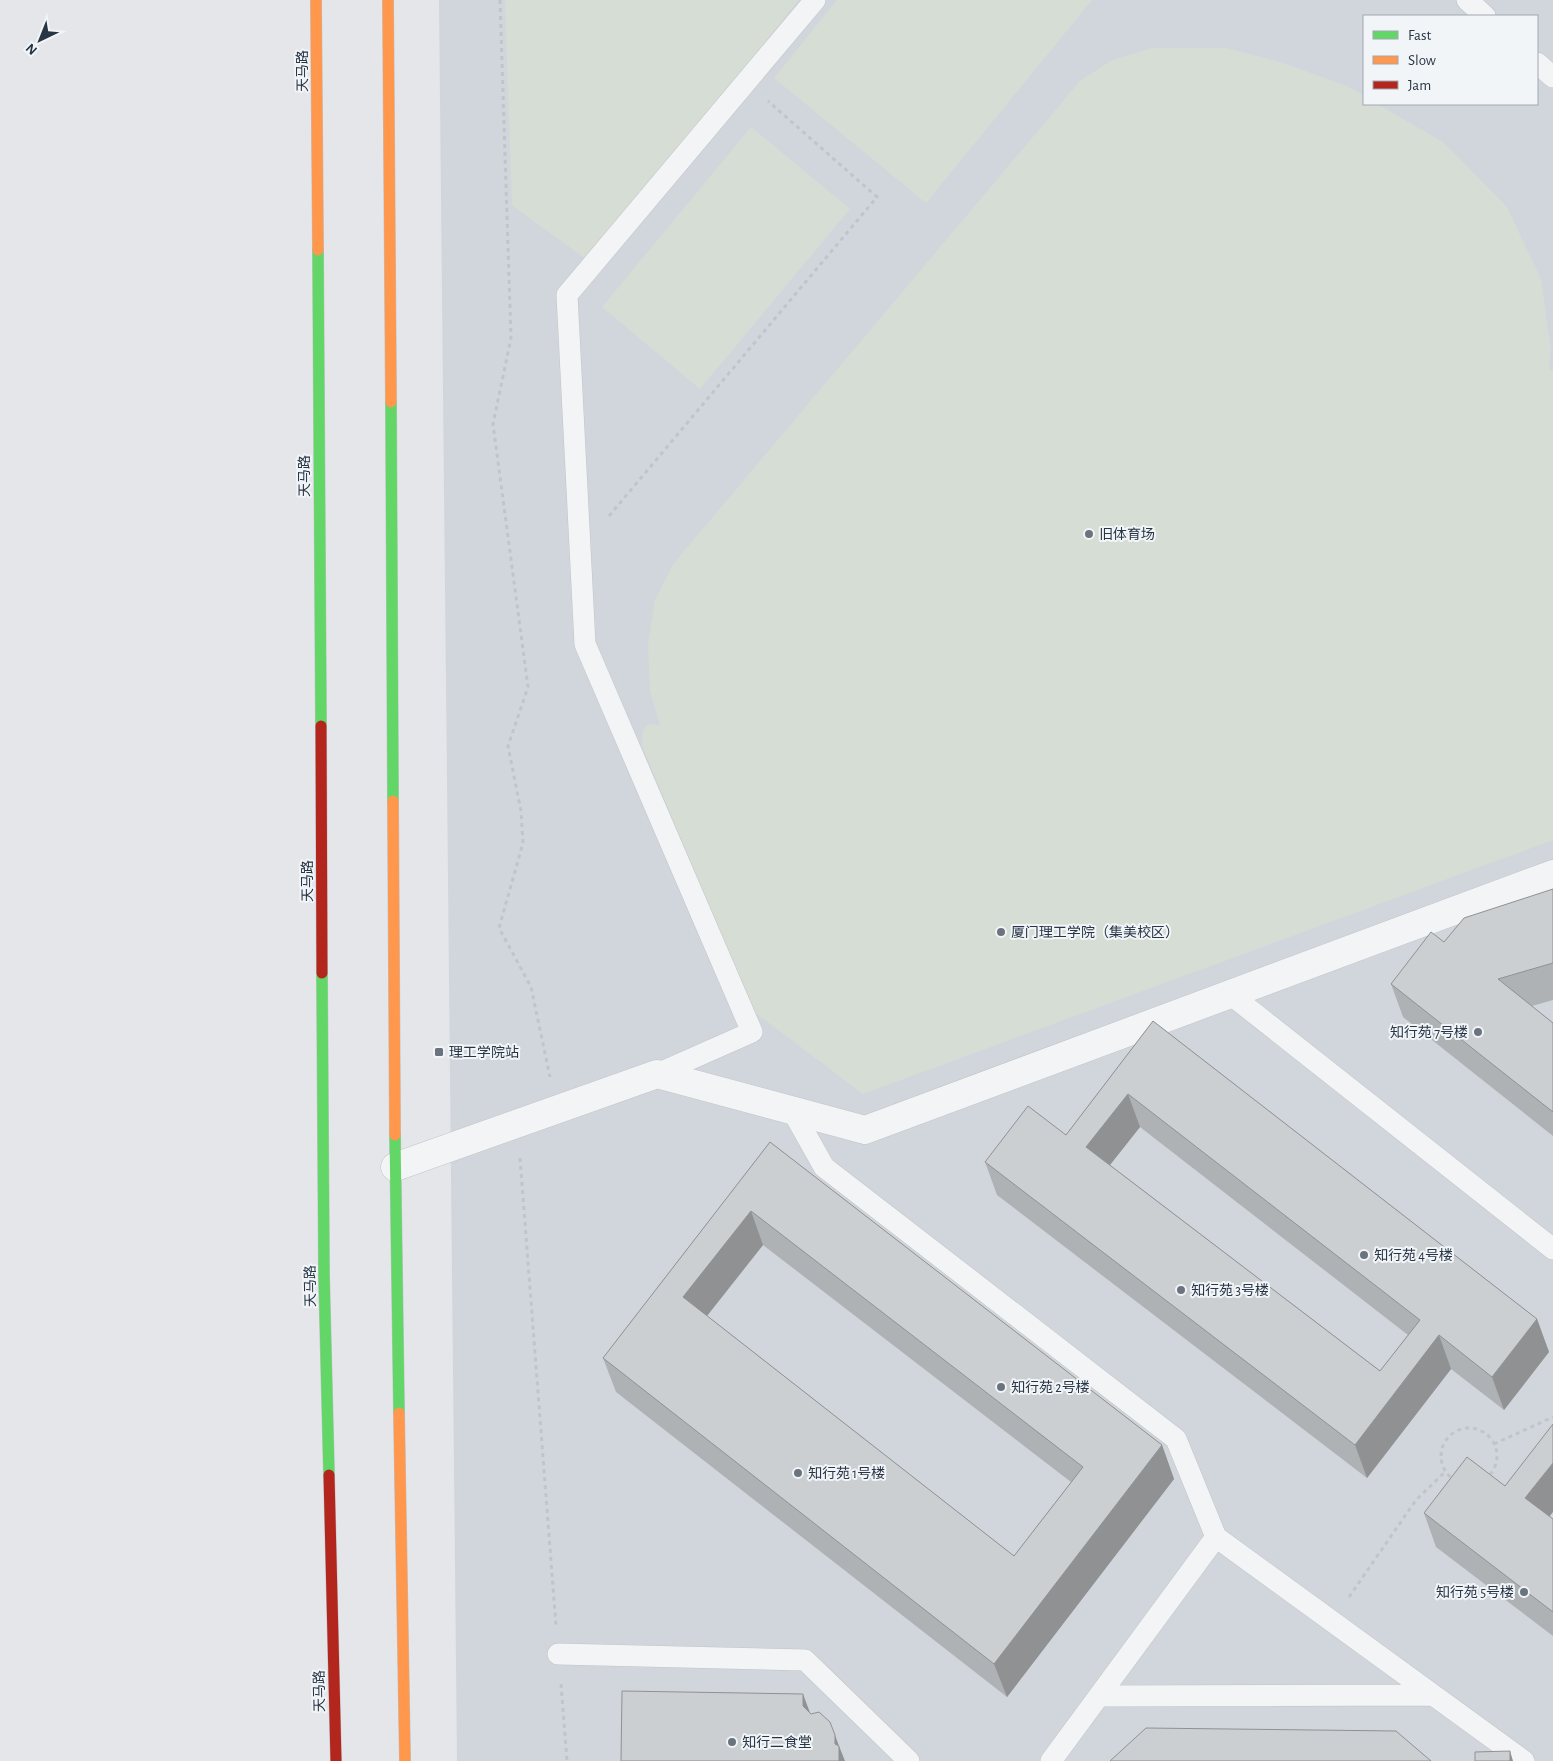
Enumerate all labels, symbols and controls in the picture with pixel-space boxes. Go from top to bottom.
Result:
north arrow [15,15,65,65]
legend [1363,15,1538,105]
text: Fast [1408,28,1432,43]
text: N [23,40,40,57]
street label: 天马路 [295,50,310,92]
text: Slow [1408,53,1436,68]
text: Jam [1408,78,1431,93]
street label: 天马路 [297,455,312,497]
place label: 旧体育场 [1099,527,1155,542]
marker: 旧体育场 [1083,528,1095,540]
street label: 天马路 [300,860,315,902]
place label: 厦门理工学院（集美校区） [1011,924,1179,940]
marker: 厦门理工学院（集美校区） [995,926,1007,938]
place label: 知行苑 7号楼 [1390,1025,1468,1040]
marker: 知行苑 7号楼 [1472,1026,1484,1038]
place label: 理工学院站 [449,1045,519,1060]
marker: 理工学院站 [433,1046,445,1058]
place label: 知行苑 4号楼 [1374,1248,1453,1263]
marker: 知行苑 4号楼 [1358,1249,1370,1261]
street label: 天马路 [303,1265,318,1307]
place label: 知行苑 3号楼 [1191,1283,1269,1298]
marker: 知行苑 3号楼 [1175,1284,1187,1296]
place label: 知行苑 2号楼 [1011,1380,1090,1395]
marker: 知行苑 2号楼 [995,1381,1007,1393]
place label: 知行苑 1号楼 [808,1466,885,1481]
marker: 知行苑 1号楼 [792,1467,804,1479]
place label: 知行苑 5号楼 [1436,1585,1514,1600]
marker: 知行苑 5号楼 [1518,1586,1530,1598]
street label: 天马路 [312,1670,327,1712]
place label: 知行二食堂 [742,1735,812,1750]
marker: 知行二食堂 [726,1736,738,1748]

